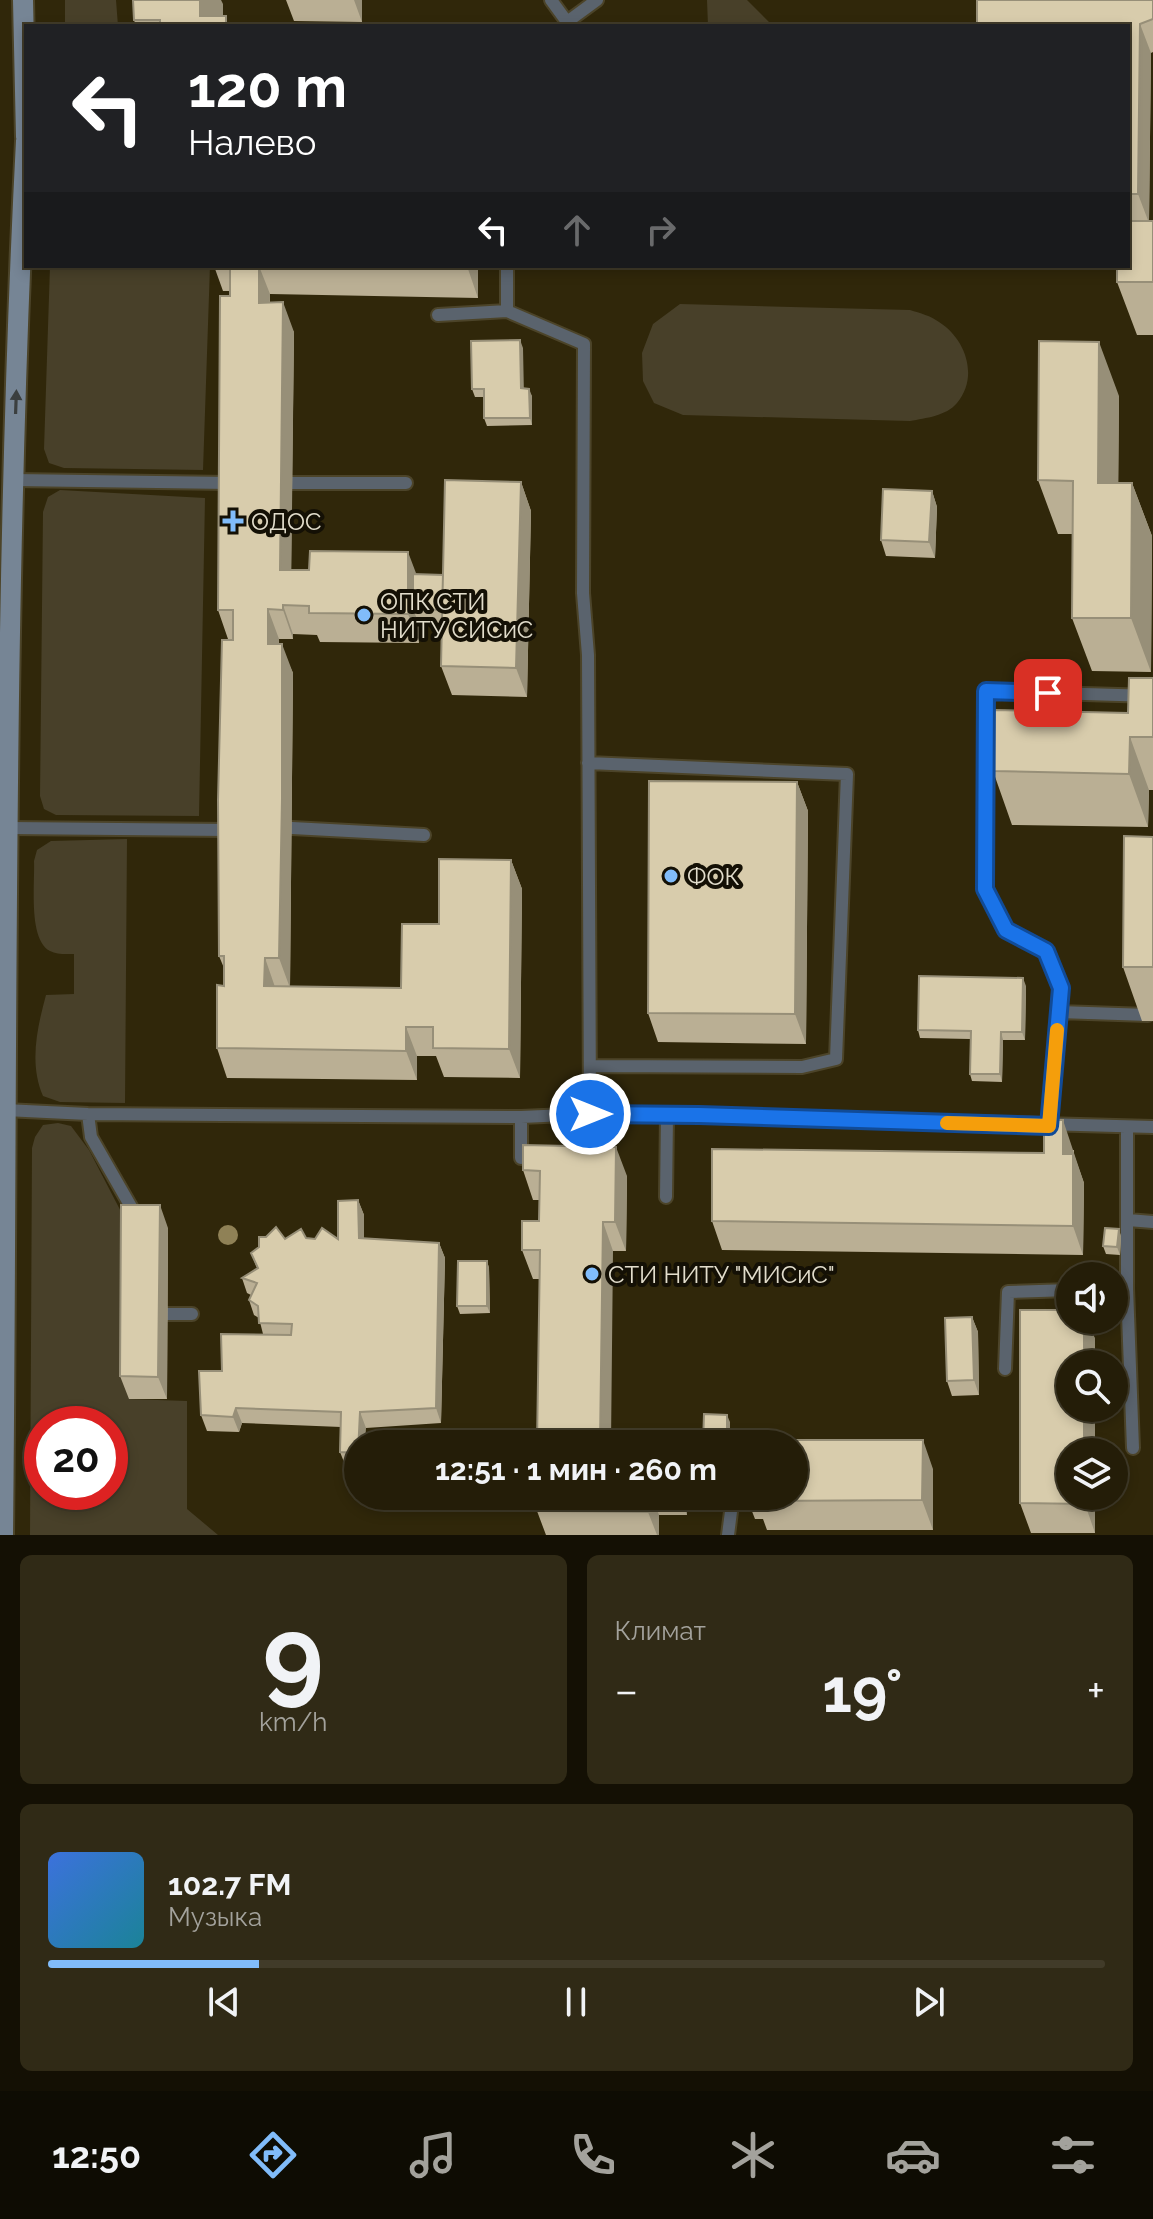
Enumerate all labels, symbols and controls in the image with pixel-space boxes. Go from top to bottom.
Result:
text: 120 m [188,54,347,120]
icon: left [56,56,160,160]
text: Налево [188,121,316,163]
icon: left [471,208,515,252]
icon: ahead [555,208,599,252]
icon: right [639,208,683,252]
one-way arrow [10,389,22,414]
place label: ОДОС [251,507,322,536]
marker: ОДОС [222,510,244,532]
place label: ОПК СТИ НИТУ СИСиС [380,587,533,644]
marker: ОПК СТИ НИТУ СИСиС [355,606,373,624]
pin [1014,659,1082,727]
icon: arrive [1026,671,1070,715]
place label: ФОК [687,862,740,891]
marker: ФОК [662,867,680,885]
position arrow [548,1072,632,1156]
place label: СТИ НИТУ "МИСиС" [608,1260,835,1289]
map controls [1056,1262,1128,1510]
button: sound [1056,1262,1128,1334]
marker: СТИ НИТУ "МИСиС" [583,1265,601,1283]
button: search [1056,1350,1128,1422]
speed limit sign: 20 [24,1406,128,1510]
button: layers [1056,1438,1128,1510]
text: 12:51 · 1 мин · 260 m [435,1452,717,1487]
text: 9 [263,1594,324,1716]
text: Климат [615,1616,706,1646]
text: 19° [822,1656,903,1726]
text: − [615,1665,638,1716]
text: + [1087,1665,1105,1716]
text: km/h [259,1707,328,1737]
text: 102.7 FM [168,1867,292,1902]
text: Музыка [168,1902,262,1932]
icon: previous [202,1980,246,2024]
icon: pause [554,1980,598,2024]
icon: next [907,1980,951,2024]
icon: directions [245,2127,301,2183]
icon: music [405,2127,461,2183]
icon: phone [565,2127,621,2183]
icon: climate [725,2127,781,2183]
icon: car [885,2127,941,2183]
icon: filters [1045,2127,1101,2183]
text: 12:50 [52,2134,141,2176]

